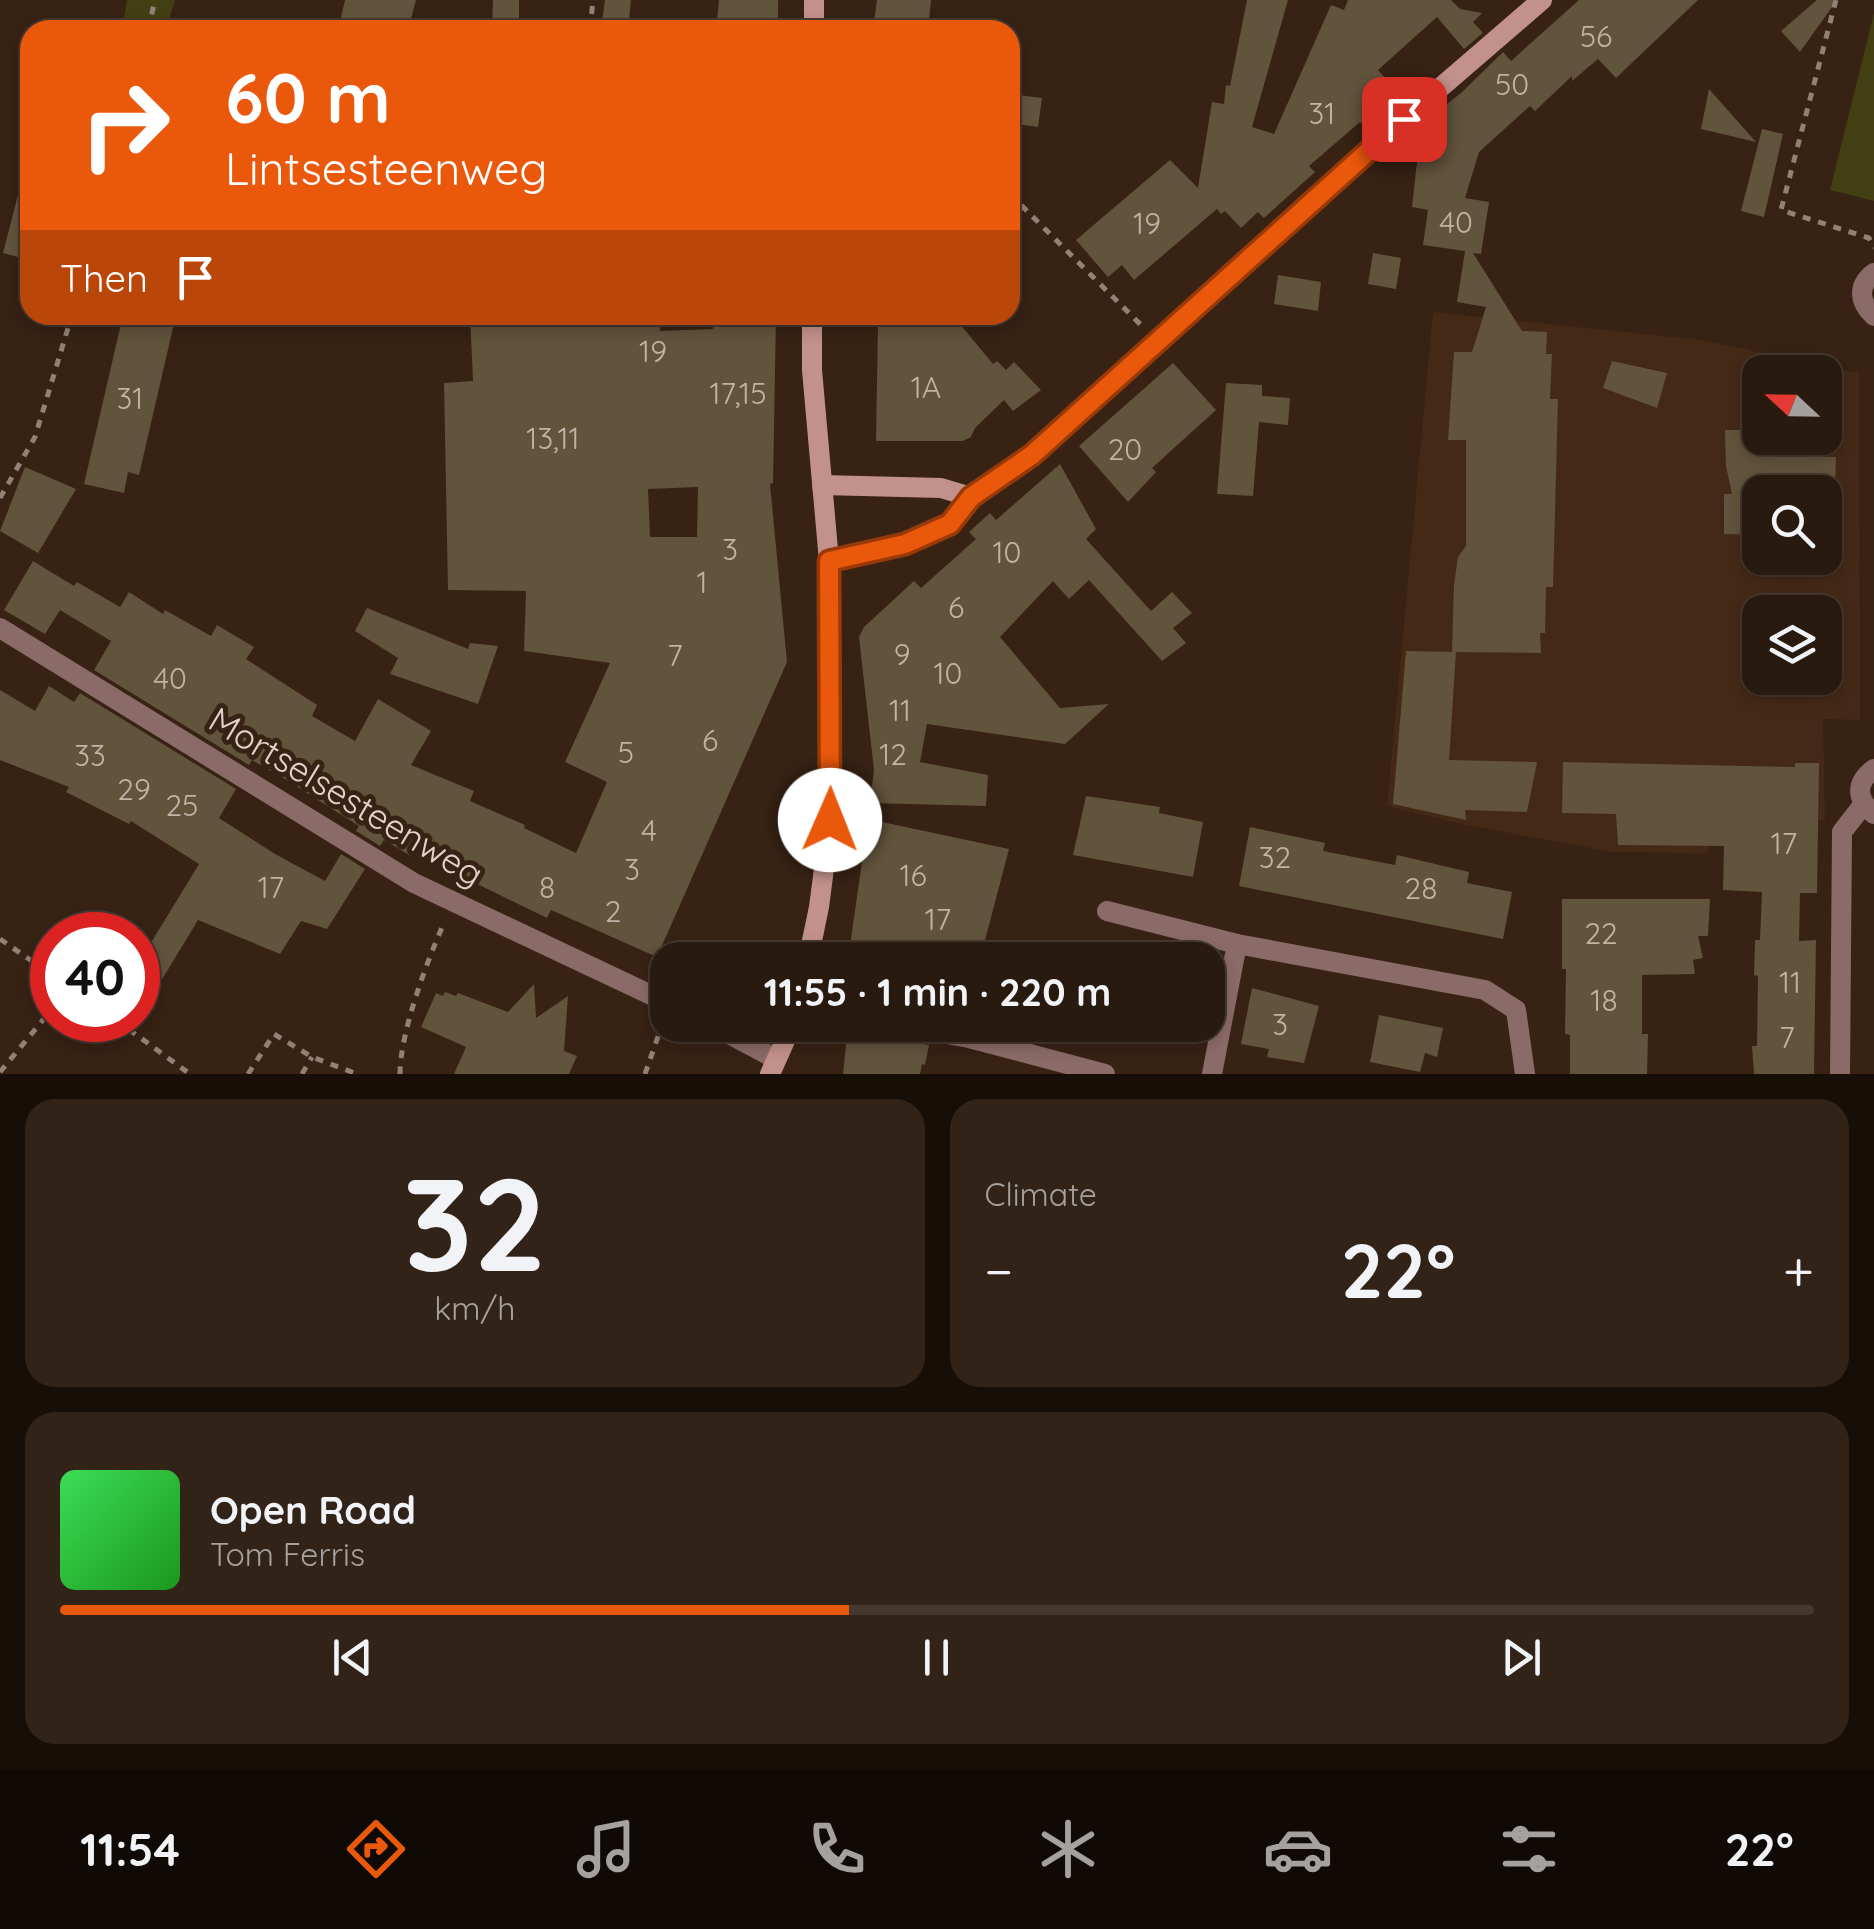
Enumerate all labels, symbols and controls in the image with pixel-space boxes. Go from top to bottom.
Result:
house number: 56 [1580,17,1612,55]
text: 60 m [225,53,391,141]
icon: right [60,60,190,190]
house number: 50 [1495,65,1529,103]
pin [1362,77,1447,162]
icon: arrive [1377,92,1432,147]
house number: 31 [1309,94,1335,132]
text: Lintsesteenweg [225,140,547,196]
house number: 40 [1439,203,1473,241]
house number: 19 [1133,204,1161,242]
icon: arrive [168,250,223,305]
text: Then [60,254,148,302]
house number: 19 [639,332,667,370]
north arrow [1742,355,1842,455]
map controls [1742,355,1842,695]
house number: 1A [911,368,941,406]
house number: 17,15 [710,374,767,412]
house number: 31 [117,379,143,417]
house number: 13,11 [526,419,580,457]
house number: 20 [1108,430,1142,468]
button: search [1742,475,1842,575]
house number: 3 [722,530,738,568]
house number: 10 [993,533,1021,571]
house number: 1 [696,563,708,601]
house number: 6 [948,588,964,626]
button: layers [1742,595,1842,695]
house number: 9 [894,635,910,673]
house number: 7 [667,636,683,674]
house number: 10 [934,654,962,692]
house number: 40 [153,659,187,697]
house number: 11 [889,691,911,729]
street label: Mortselsesteenweg [201,697,492,895]
house number: 6 [702,721,718,759]
house number: 5 [618,733,634,771]
house number: 12 [879,735,907,773]
house number: 33 [74,736,106,774]
position arrow [778,768,882,872]
house number: 29 [117,770,151,808]
house number: 25 [166,786,198,824]
house number: 4 [641,811,657,849]
house number: 17 [1771,824,1797,862]
house number: 32 [1259,838,1291,876]
house number: 3 [624,850,640,888]
house number: 16 [899,856,927,894]
house number: 17 [258,868,284,906]
house number: 8 [539,868,555,906]
house number: 28 [1405,869,1437,907]
house number: 2 [605,892,621,930]
house number: 17 [925,900,951,938]
speed limit sign: 40 [30,912,160,1042]
house number: 22 [1584,914,1618,952]
house number: 11 [1779,963,1801,1001]
text: 11:55 · 1 min · 220 m [764,968,1111,1016]
house number: 18 [1590,981,1618,1019]
house number: 3 [1272,1005,1288,1043]
house number: 7 [1779,1018,1795,1056]
text: 32 [403,1141,547,1304]
text: Climate [985,1174,1097,1214]
text: 22° [1341,1223,1455,1317]
text: − [985,1236,1013,1305]
text: + [1783,1236,1814,1305]
text: km/h [434,1288,515,1328]
text: Open Road [210,1486,416,1534]
text: Tom Ferris [210,1534,365,1574]
icon: previous [325,1630,380,1685]
icon: pause [909,1630,964,1685]
icon: next [1494,1630,1549,1685]
icon: directions [341,1814,411,1884]
icon: music [571,1814,641,1884]
icon: phone [802,1814,872,1884]
icon: climate [1033,1814,1103,1884]
icon: car [1263,1814,1333,1884]
icon: filters [1494,1814,1564,1884]
text: 11:54 [80,1821,180,1877]
text: 22° [1725,1821,1794,1877]

